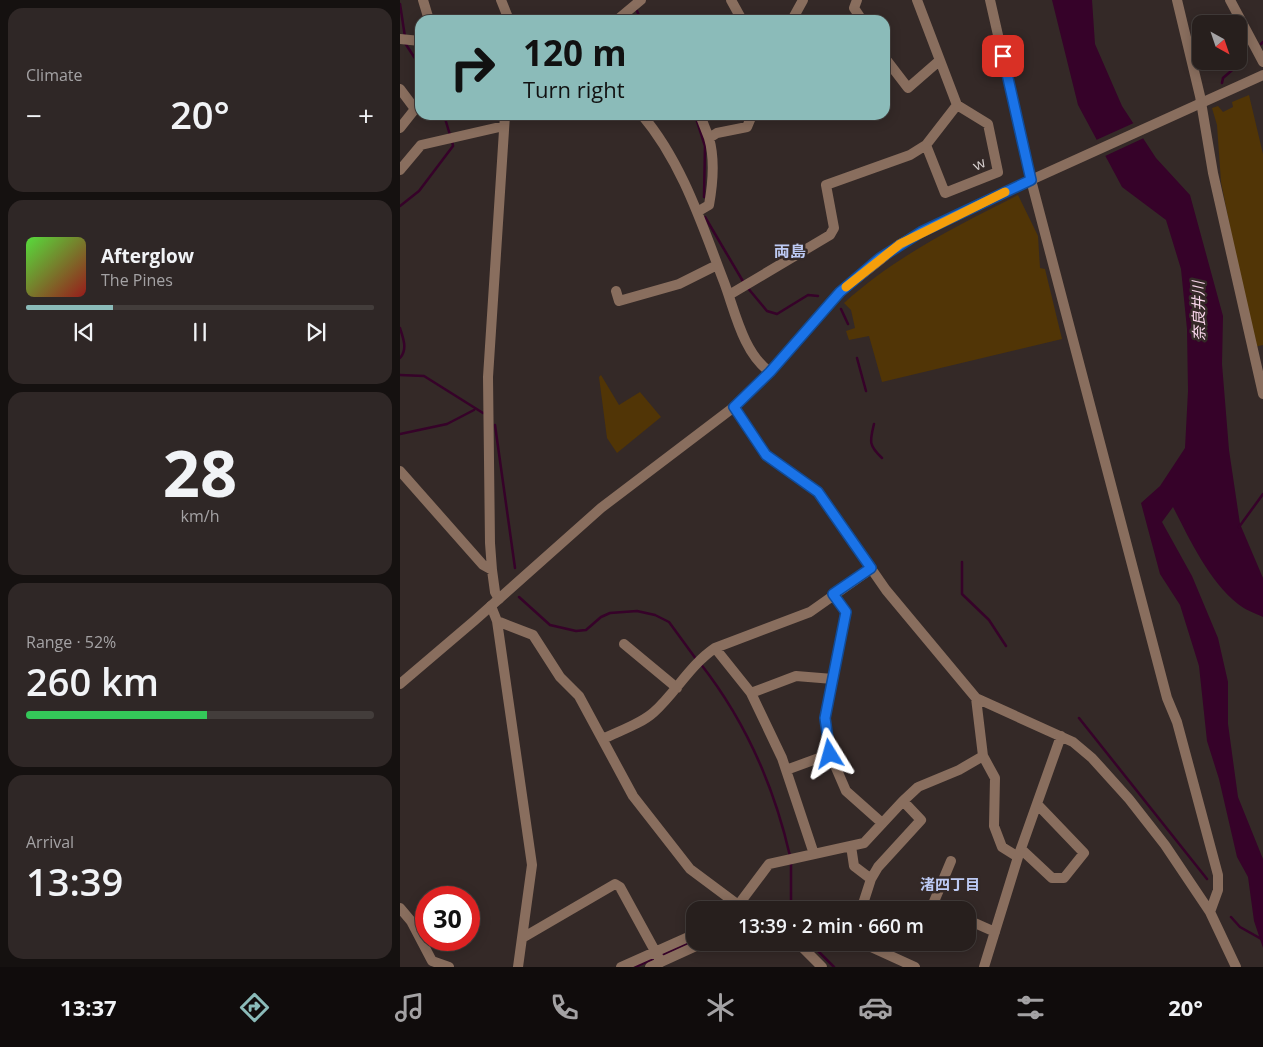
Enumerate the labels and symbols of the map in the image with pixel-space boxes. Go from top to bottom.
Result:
north arrow [1192,15,1248,70]
pin [982,35,1024,77]
street label: ｗ [968,152,989,175]
district label: 両島 [774,240,806,262]
water label: 奈良井川 [1187,279,1209,341]
position arrow [803,727,855,779]
district label: 渚四丁目 [920,874,980,894]
speed limit sign: 30 [415,886,480,951]

